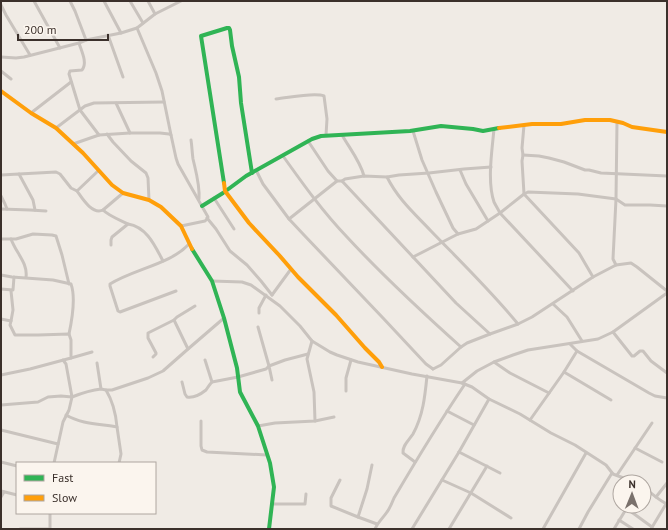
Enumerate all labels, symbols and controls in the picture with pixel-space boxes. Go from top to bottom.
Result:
scale bar [18,16,108,42]
text: 200 m [24,22,57,37]
legend [16,462,156,514]
text: Fast [52,470,73,485]
north arrow [612,474,652,514]
text: N [628,477,636,491]
text: Slow [52,490,77,505]

